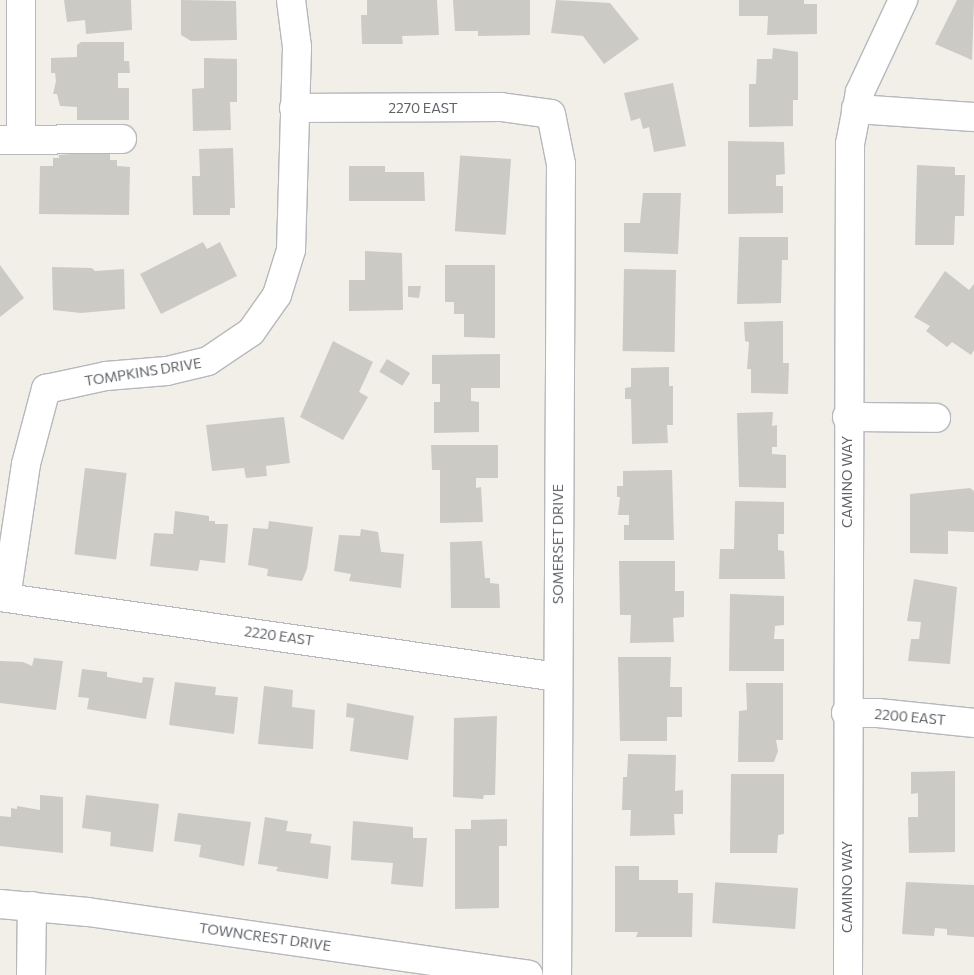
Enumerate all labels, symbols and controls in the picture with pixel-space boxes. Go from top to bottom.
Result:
street label: 2270 EAST [388,100,458,116]
street label: TOMPKINS DRIVE [83,354,203,390]
street label: CAMINO WAY [839,436,855,528]
street label: SOMERSET DRIVE [550,484,566,604]
street label: 2220 EAST [243,623,315,649]
street label: 2200 EAST [874,706,946,728]
street label: CAMINO WAY [839,841,855,933]
street label: TOWNCREST DRIVE [198,919,332,955]

